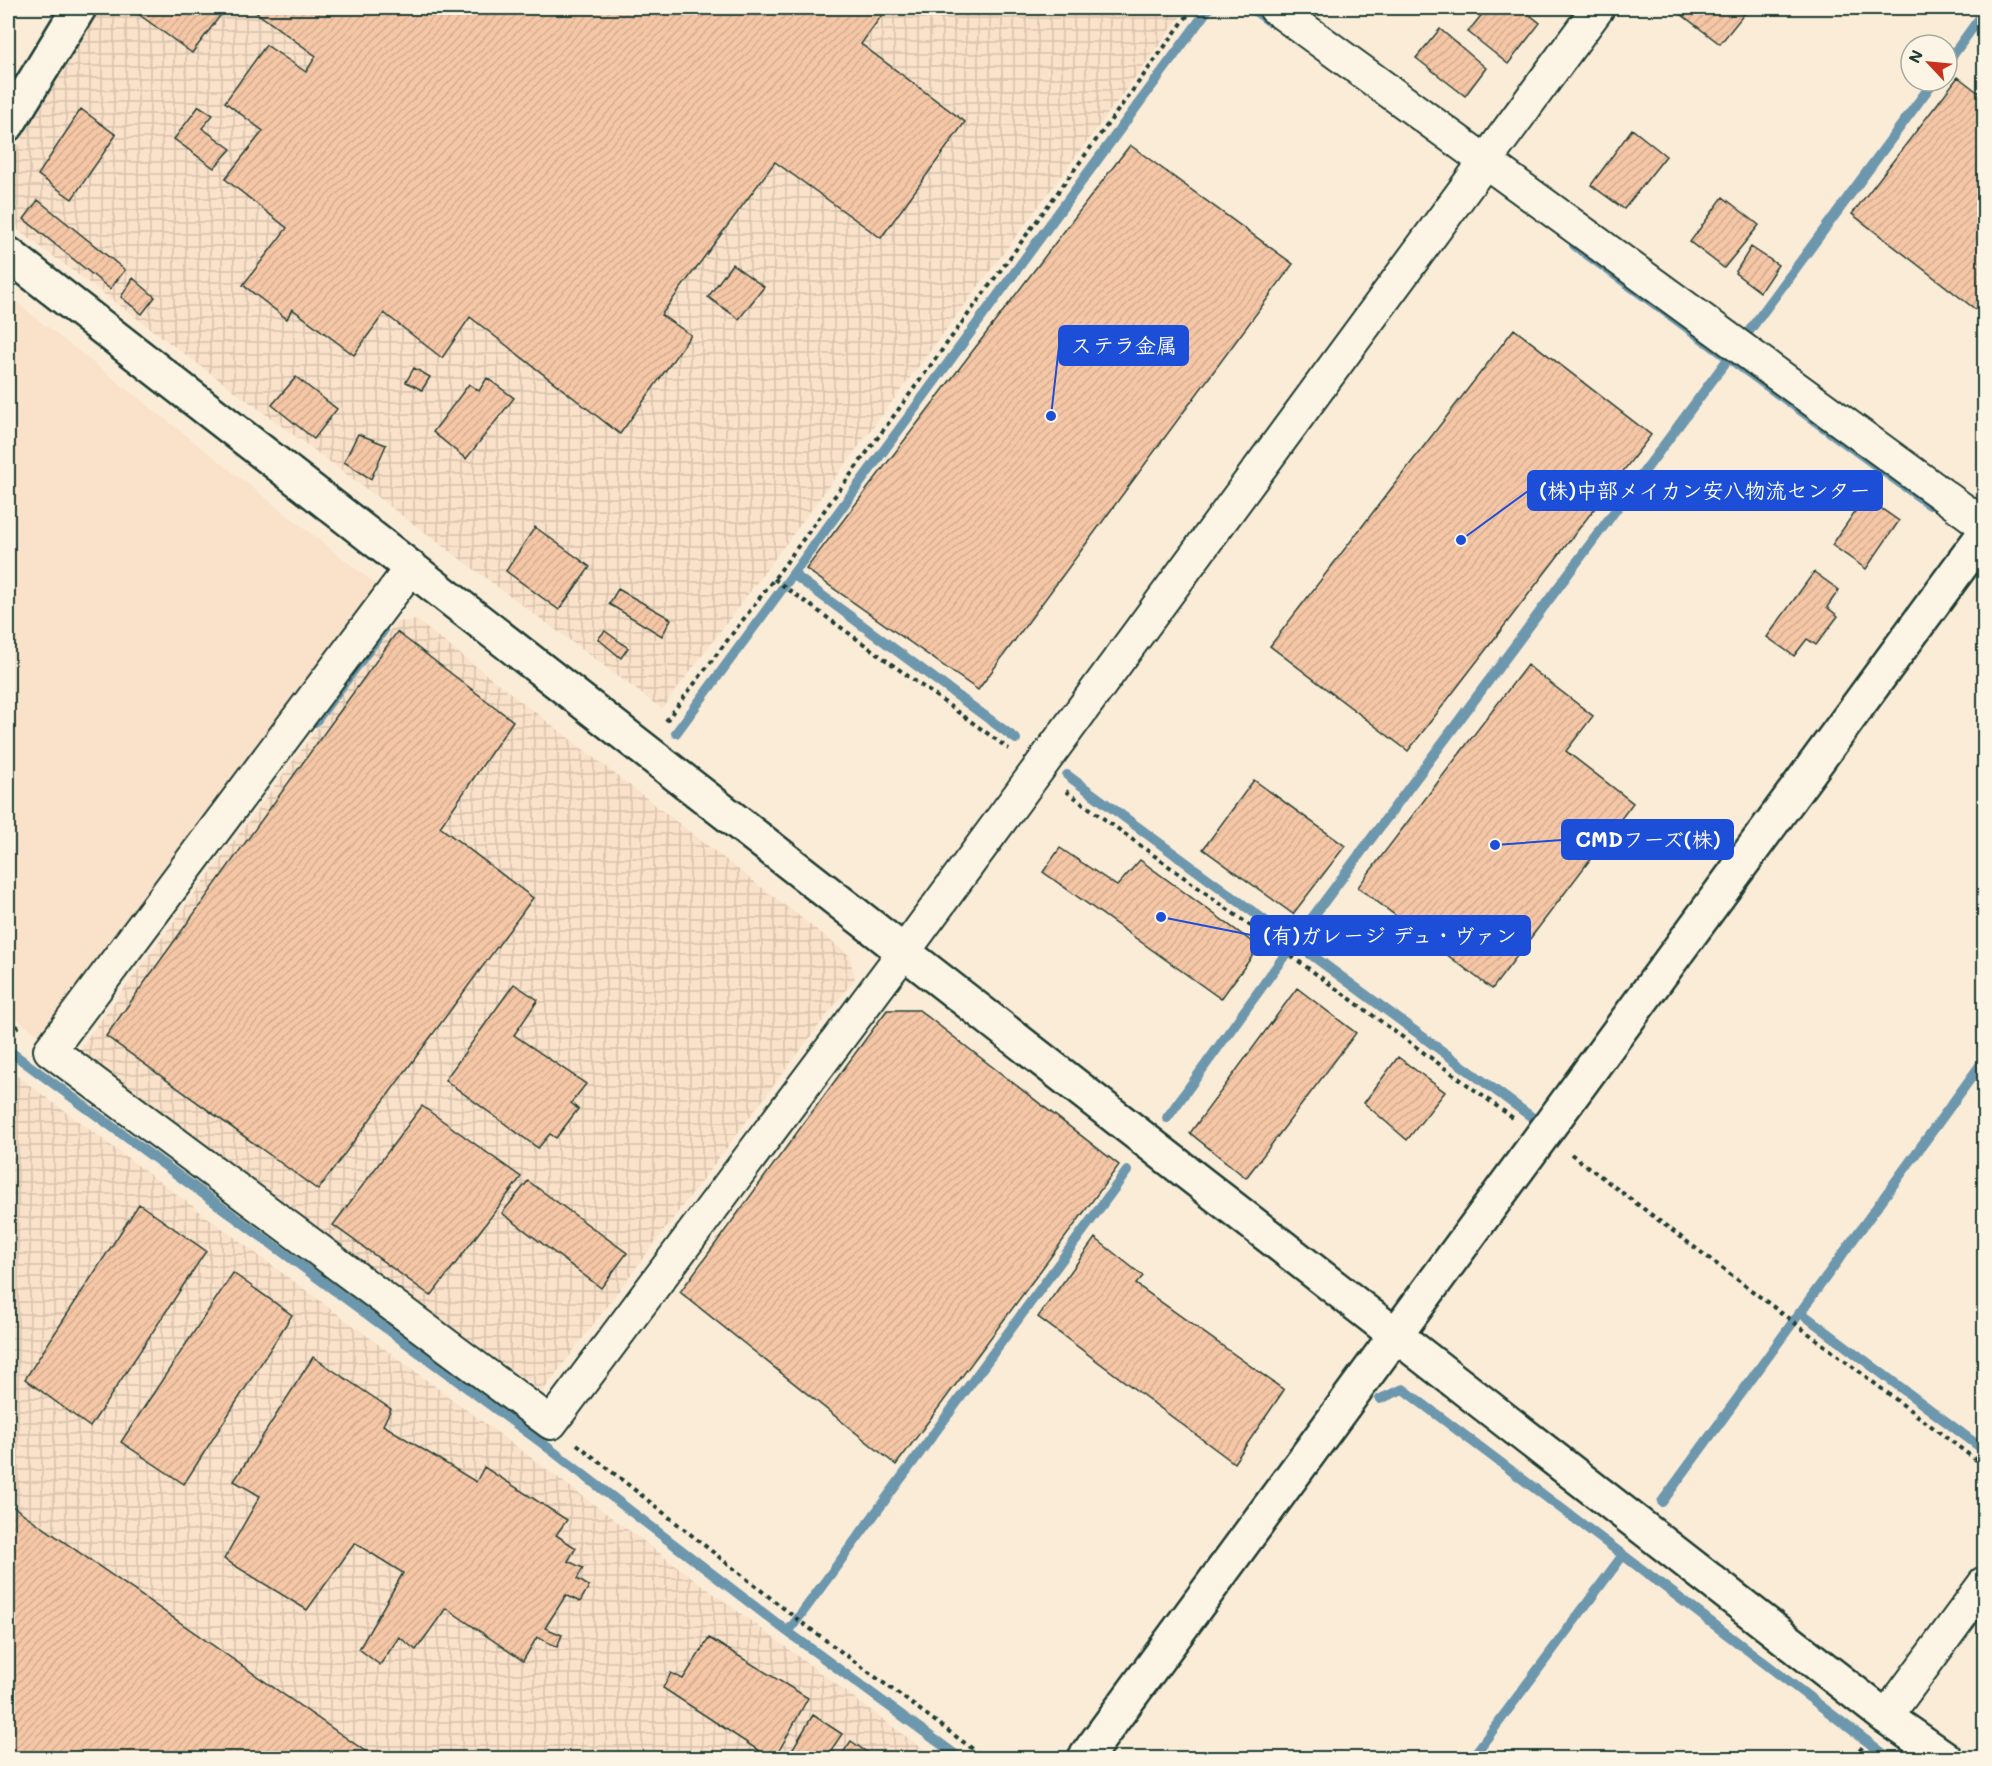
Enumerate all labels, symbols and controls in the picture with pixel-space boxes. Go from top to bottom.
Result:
north arrow [1899,33,1959,93]
text: N [1903,46,1927,66]
callout: ステラ金属 [1059,326,1188,365]
text: ステラ金属 [1071,331,1177,358]
callout: (株)中部メイカン安八物流センター [1528,471,1882,510]
text: (株)中部メイカン安八物流センター [1539,476,1871,503]
callout: CMDフーズ(株) [1562,820,1733,859]
text: CMDフーズ(株) [1575,825,1721,852]
callout: (有)ガレージ デュ・ヴァン [1251,916,1530,955]
text: (有)ガレージ デュ・ヴァン [1263,921,1517,948]

